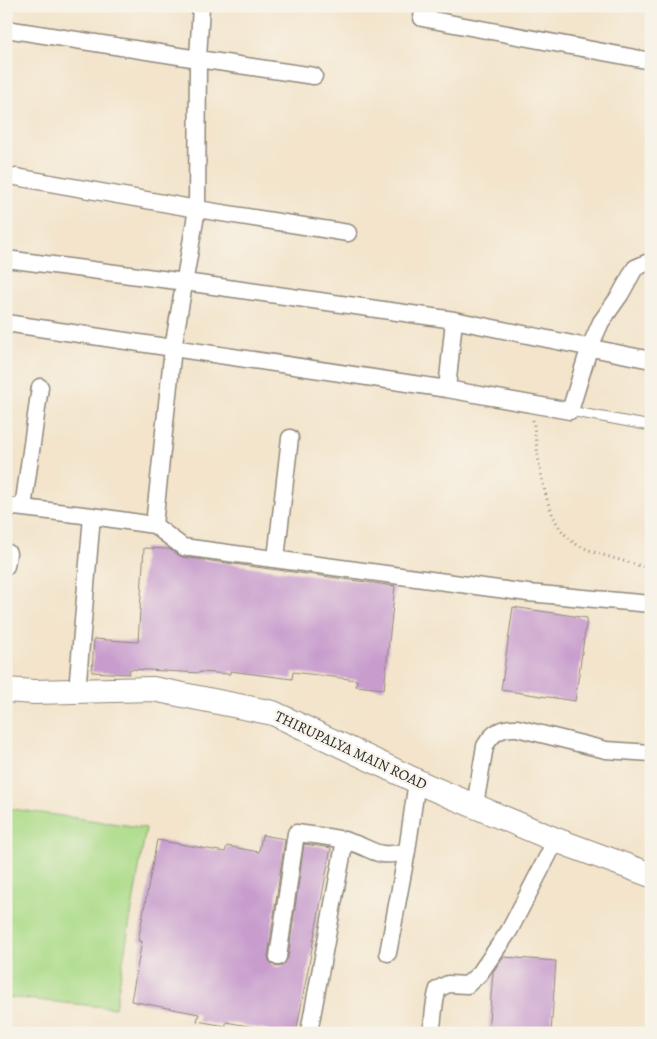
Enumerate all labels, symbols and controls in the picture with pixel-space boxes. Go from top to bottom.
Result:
street label: THIRUPALYA MAIN ROAD [272,706,430,794]

